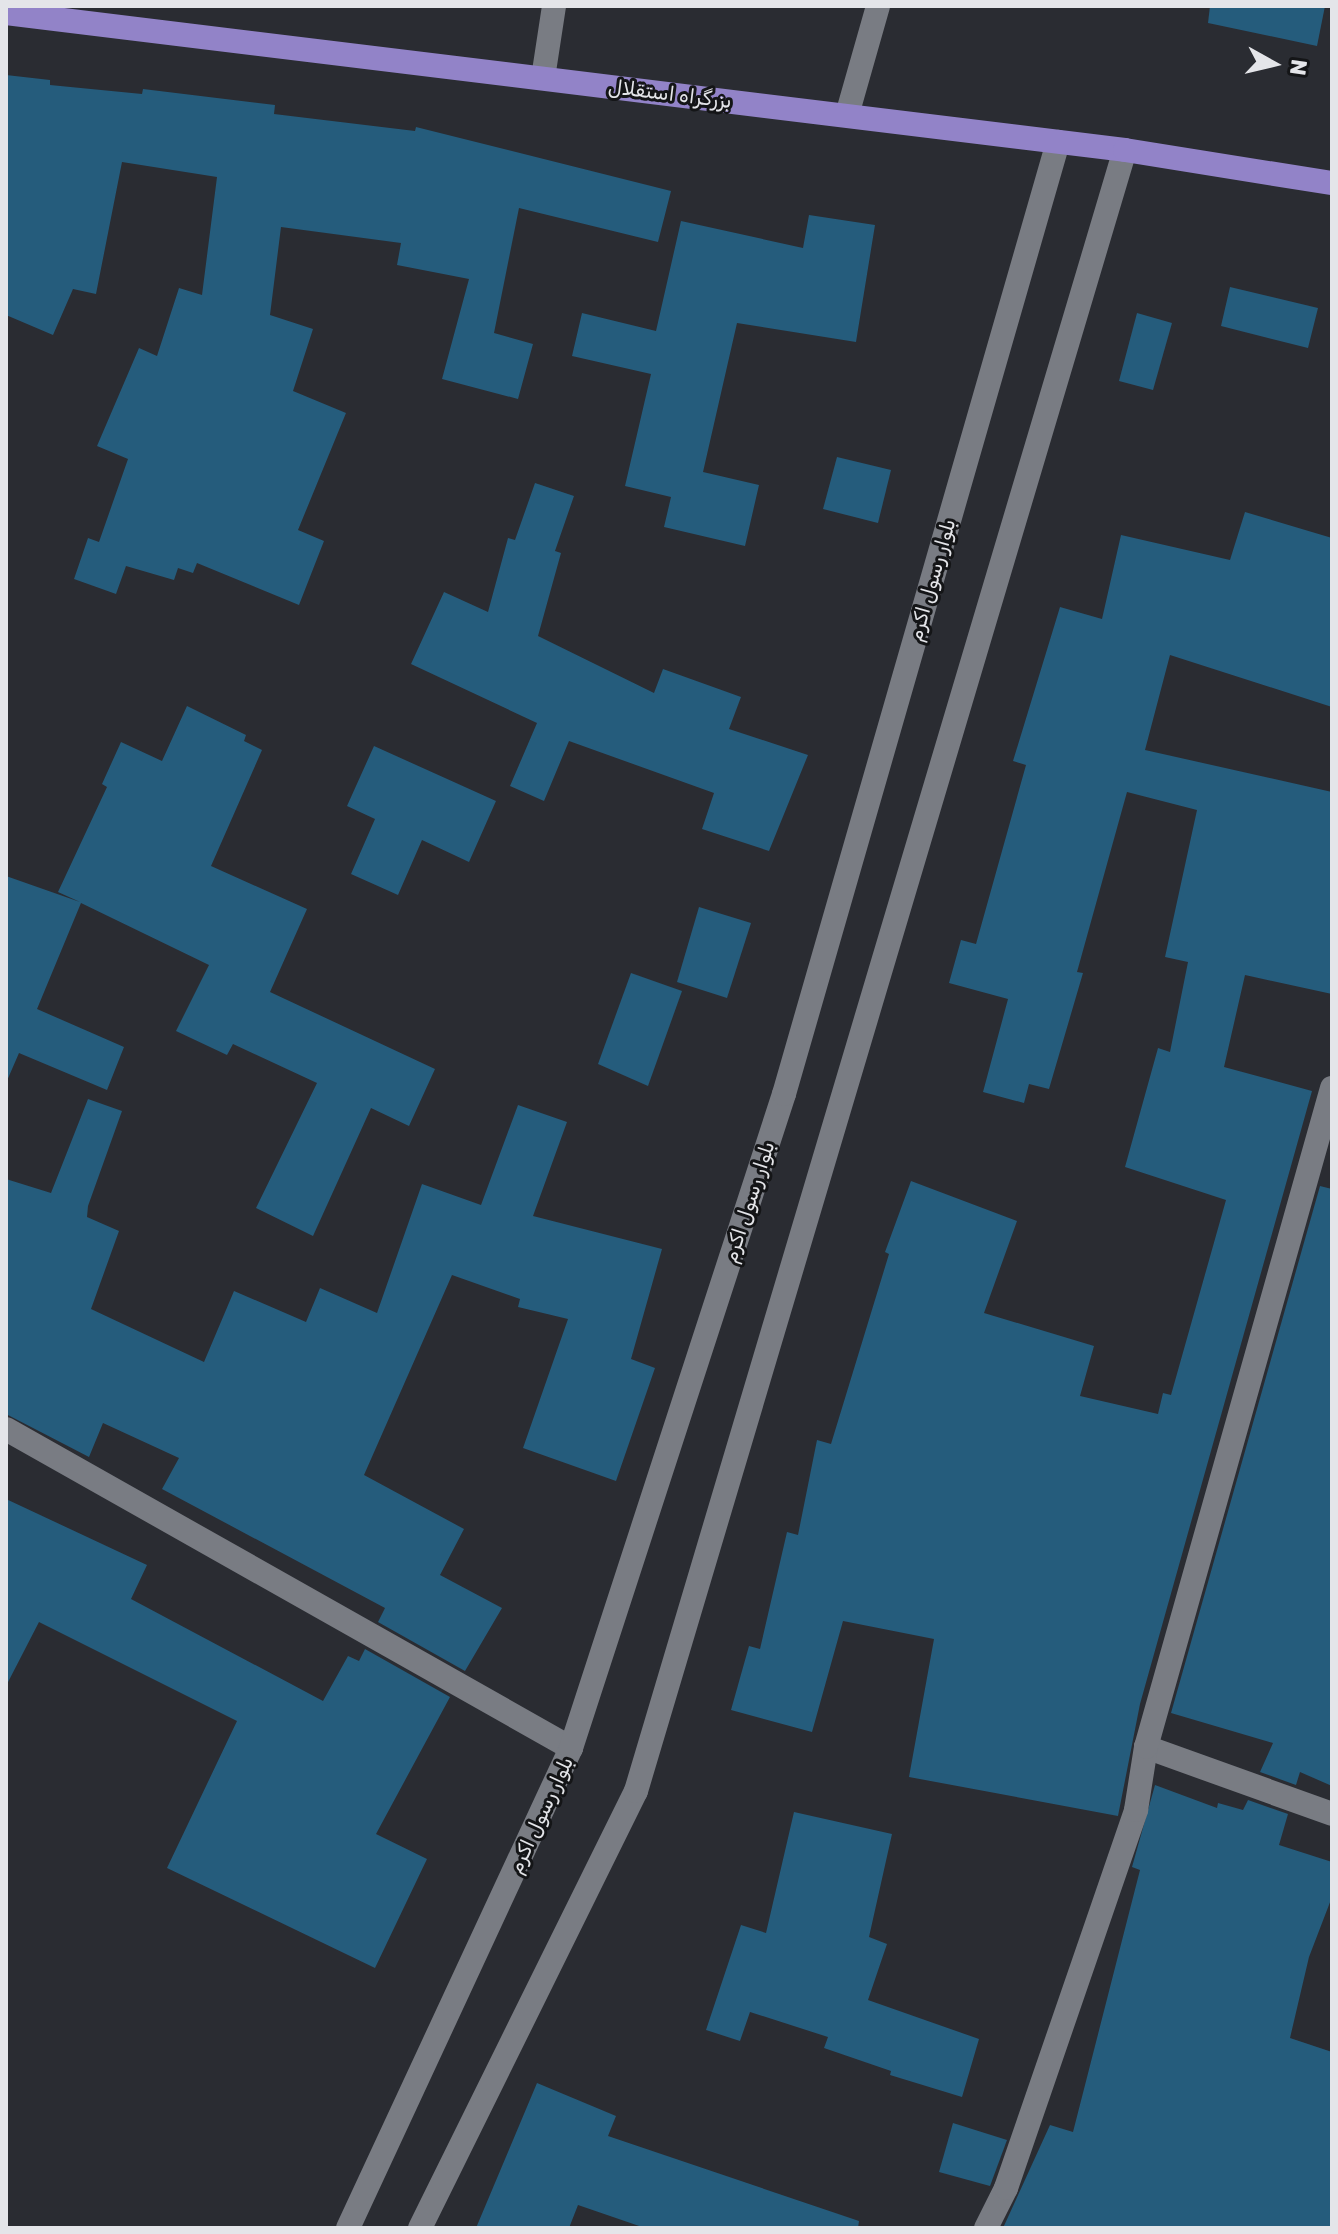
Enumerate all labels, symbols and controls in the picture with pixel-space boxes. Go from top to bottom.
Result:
north arrow [1234,24,1314,104]
text: N [1284,58,1313,77]
street label: بزرگراه استقلال [607,75,733,113]
street label: بلوار رسول اکرم [903,516,961,644]
street label: بلوار رسول اکرم [718,1139,780,1265]
street label: بلوار رسول اکرم [504,1753,578,1877]

